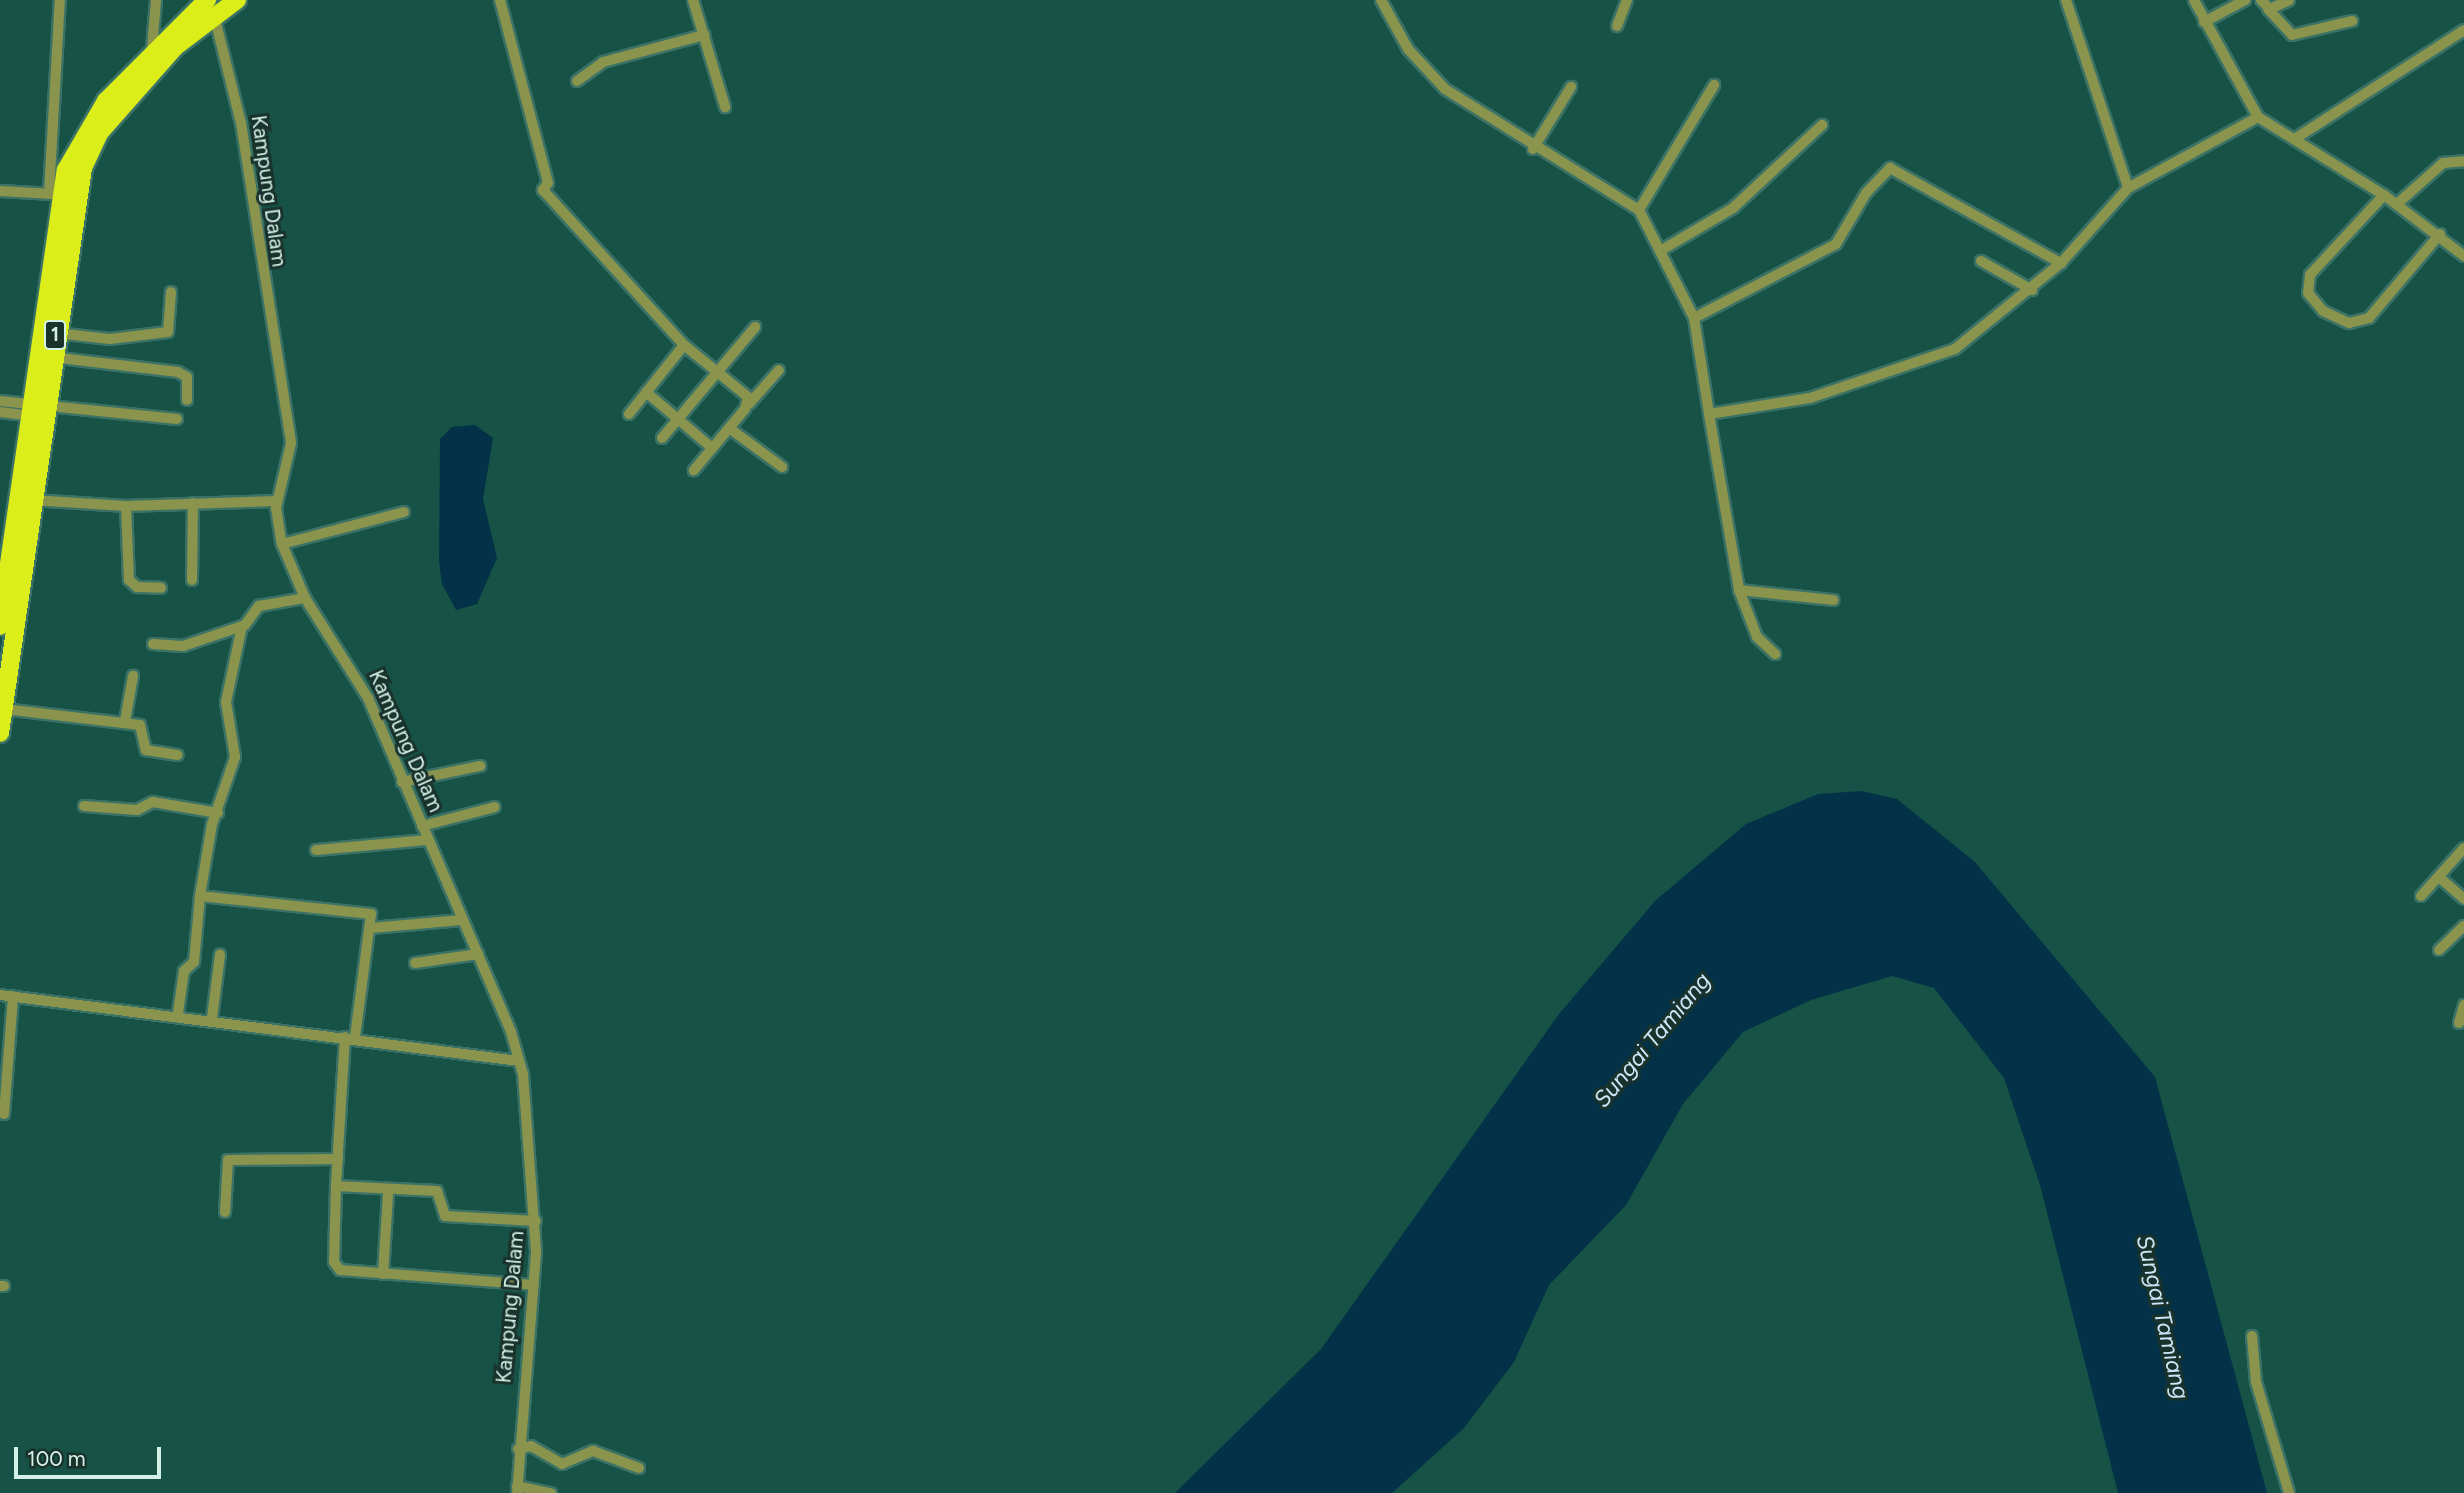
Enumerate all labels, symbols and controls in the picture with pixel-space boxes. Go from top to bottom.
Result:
street label: Kampung Dalam [246,114,292,268]
road number: 1 [43,320,67,350]
street label: Kampung Dalam [363,666,449,816]
water label: Sungai Tamiang [1588,967,1716,1113]
street label: Kampung Dalam [491,1230,529,1384]
water label: Sungai Tamiang [2131,1232,2195,1402]
scale bar [18,1434,164,1478]
text: 100 m [27,1446,86,1471]

